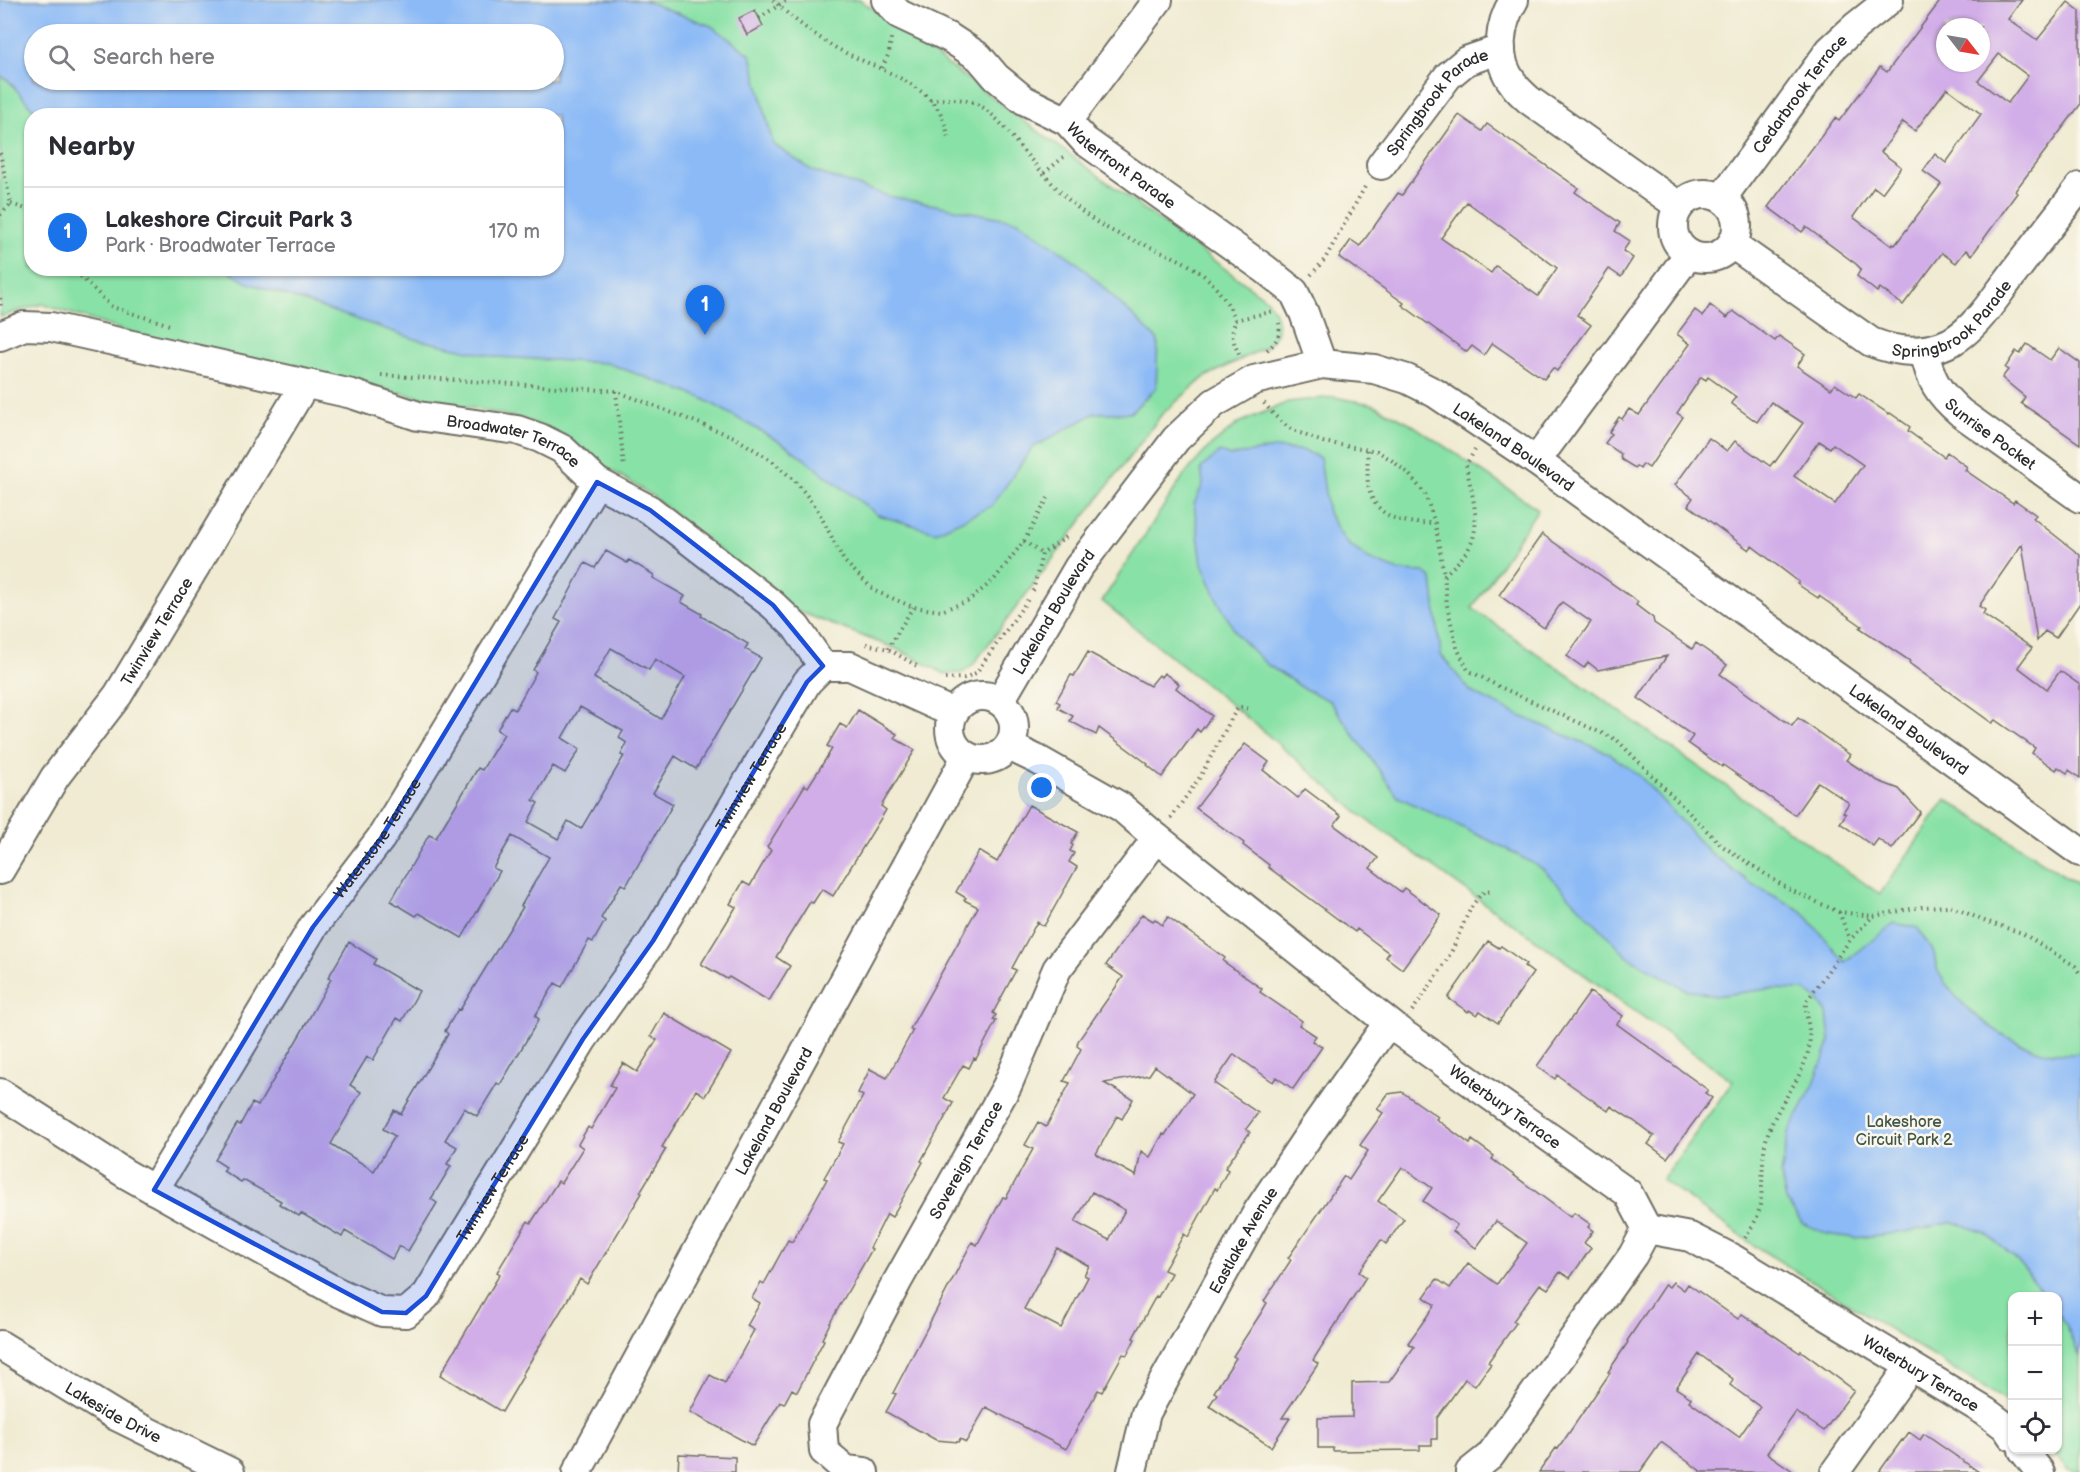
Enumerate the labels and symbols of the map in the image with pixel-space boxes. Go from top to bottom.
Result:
north arrow [1936,18,1990,72]
street label: Cedarbrook Terrace [1749,31,1852,158]
street label: Springbrook Parade [1383,46,1492,160]
street label: Waterfront Parade [1062,119,1179,214]
street label: Springbrook Parade [1890,276,2016,362]
pin: 1 [686,286,724,335]
street label: Sunrise Pocket [1940,395,2039,474]
street label: Lakeland Boulevard [1449,400,1577,496]
street label: Broadwater Terrace [445,412,584,473]
street label: Lakeland Boulevard [1010,546,1100,678]
street label: Twinview Terrace [118,574,198,690]
street label: Lakeland Boulevard [1845,681,1972,780]
street label: Twinview Terrace [712,719,792,835]
your location [1027,773,1056,802]
street label: Waterstone Terrace [330,775,426,903]
street label: Lakeland Boulevard [732,1044,817,1179]
street label: Waterbury Terrace [1445,1061,1565,1154]
street label: Sovereign Terrace [926,1098,1008,1223]
park label: Lakeshore Circuit Park 2 [1856,1113,1953,1150]
street label: Twinview Terrace [453,1131,534,1246]
street label: Eastlake Avenue [1206,1183,1283,1297]
street label: Waterbury Terrace [1859,1332,1983,1417]
street label: Lakeside Drive [61,1379,164,1448]

